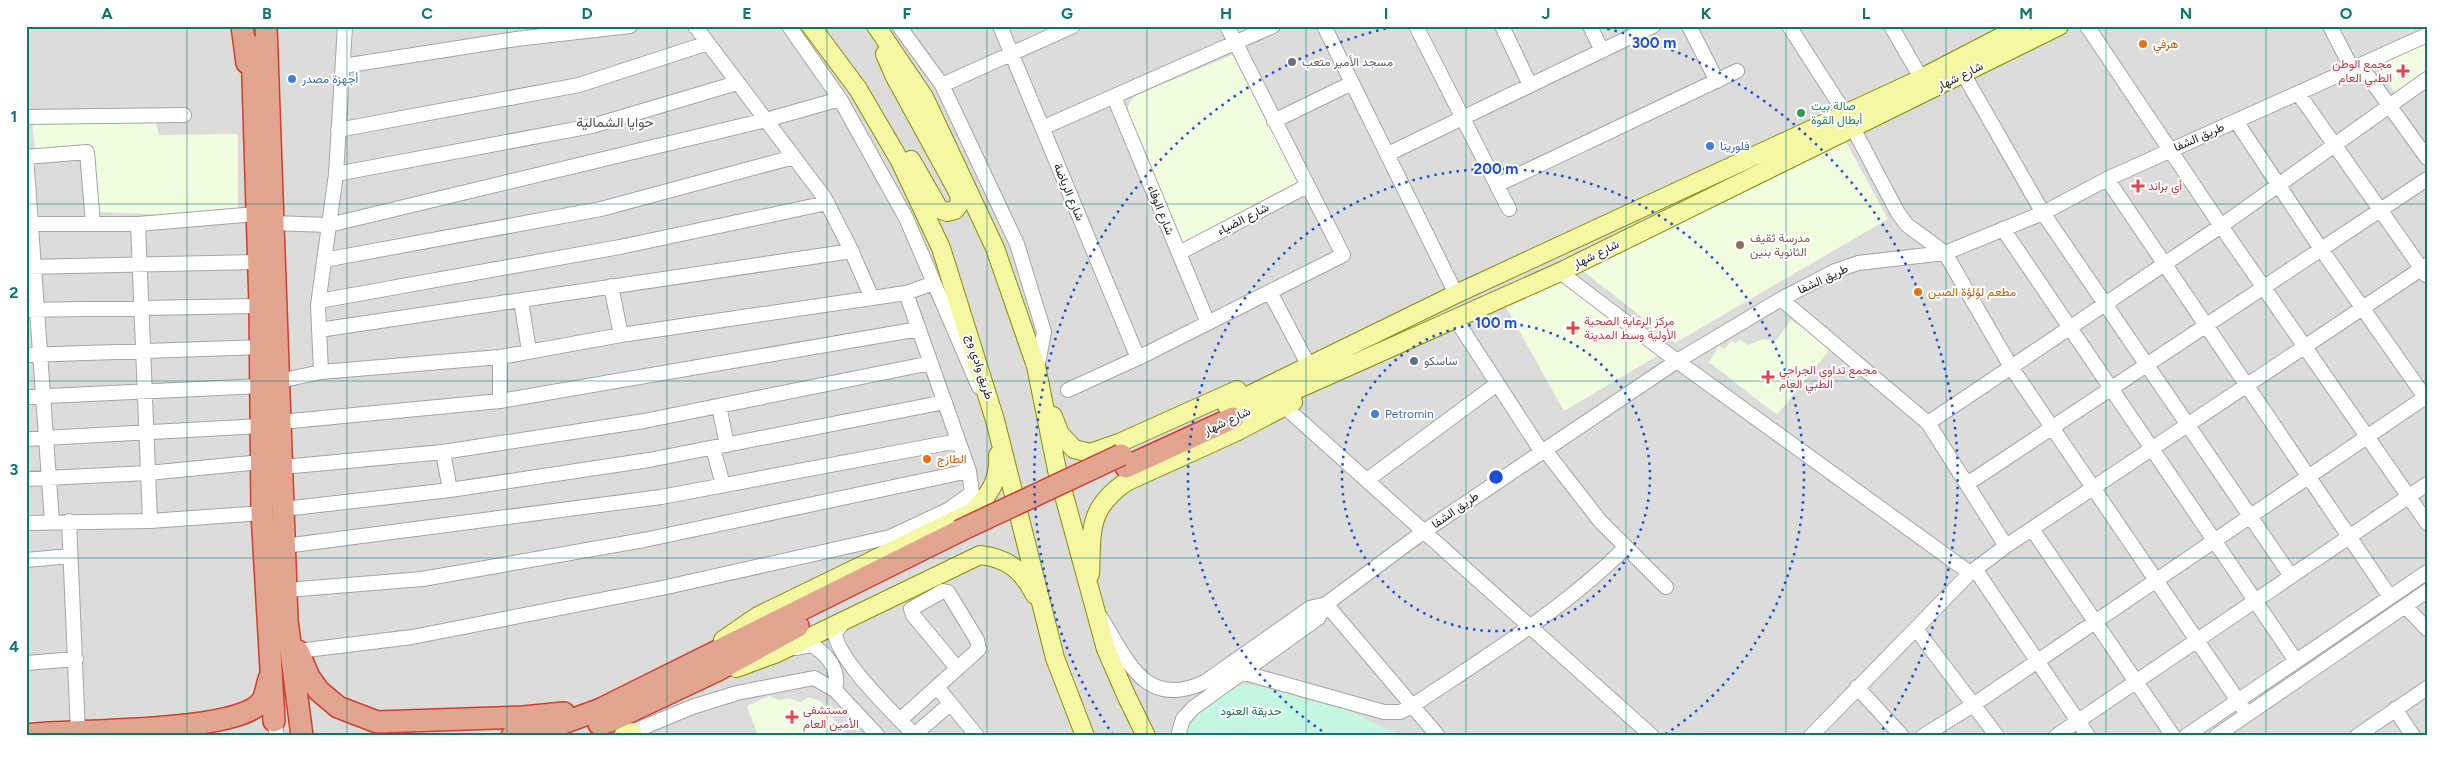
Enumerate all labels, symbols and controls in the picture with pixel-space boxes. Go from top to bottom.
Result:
text: A [101,4,113,23]
text: B [262,4,272,23]
text: C [421,4,433,23]
text: D [581,4,593,23]
text: E [742,4,752,23]
text: F [903,4,912,23]
text: G [1061,4,1073,23]
text: H [1220,4,1232,23]
text: I [1384,4,1388,23]
text: J [1542,4,1550,23]
text: K [1701,4,1712,23]
text: L [1862,4,1871,23]
text: M [2019,4,2033,23]
text: N [2180,4,2192,23]
text: O [2340,4,2353,23]
text: 300 m [1632,34,1676,52]
place label: هرفي [2153,37,2178,54]
marker: هرفي [2137,38,2149,50]
place label: مسجد الأمير متعب [1302,55,1393,70]
marker: مسجد الأمير متعب [1286,56,1298,68]
place label: مجمع الوطن الطبي العام [2332,57,2392,88]
street label: شارع شهار [1934,59,1986,95]
marker: مجمع الوطن الطبي العام [2396,64,2410,78]
place label: أجهزة مصدر [301,72,358,87]
marker: أجهزة مصدر [286,73,298,85]
place label: صالة بيت أبطال القوة [1811,99,1863,128]
text: 1 [11,107,17,126]
marker: صالة بيت أبطال القوة [1795,107,1807,119]
district label: حوايا الشمالية [576,114,654,131]
street label: طريق الشفا [2172,120,2227,155]
place label: فلورينا [1720,139,1750,154]
marker: فلورينا [1704,140,1716,152]
text: 200 m [1474,160,1518,178]
street label: شارع الرياضة [1049,161,1087,224]
place label: أي براند [2148,179,2182,196]
marker: أي براند [2132,180,2144,192]
street label: شارع الوفاء [1143,183,1177,238]
street label: شارع الضياء [1215,200,1272,240]
place label: مدرسة ثقيف الثانوية بنين [1750,231,1810,260]
street label: شارع شهار [1570,237,1622,273]
marker: مدرسة ثقيف الثانوية بنين [1734,239,1746,251]
street label: طريق الشفا [1796,261,1851,298]
text: 2 [9,283,19,302]
place label: مطعم لؤلؤة الصين [1928,285,2016,300]
marker: مطعم لؤلؤة الصين [1912,286,1924,298]
text: 100 m [1475,314,1517,332]
place label: مركز الرعاية الصحية الأولية وسط المدينة [1584,314,1676,343]
marker: مركز الرعاية الصحية الأولية وسط المدينة [1566,321,1580,335]
street label: طريق وادي وج [961,333,997,402]
place label: ساسكو [1424,354,1458,369]
marker: ساسكو [1408,355,1420,367]
place label: مجمع تداوي الجراحي الطبي العام [1779,363,1877,394]
marker: مجمع تداوي الجراحي الطبي العام [1761,370,1775,384]
street label: شارع شهار [1201,404,1253,440]
place label: Petromin [1385,407,1434,421]
marker: Petromin [1369,408,1381,420]
place label: الطازج [937,452,967,468]
marker: الطازج [921,453,933,465]
text: 3 [10,460,19,479]
centre of rings [1487,468,1505,486]
street label: طريق الشفا [1429,489,1482,532]
text: 4 [9,637,19,656]
place label: مستشفى الأمين العام [803,703,859,732]
park label: حديقة العنود [1220,704,1282,719]
marker: مستشفى الأمين العام [785,710,799,724]

